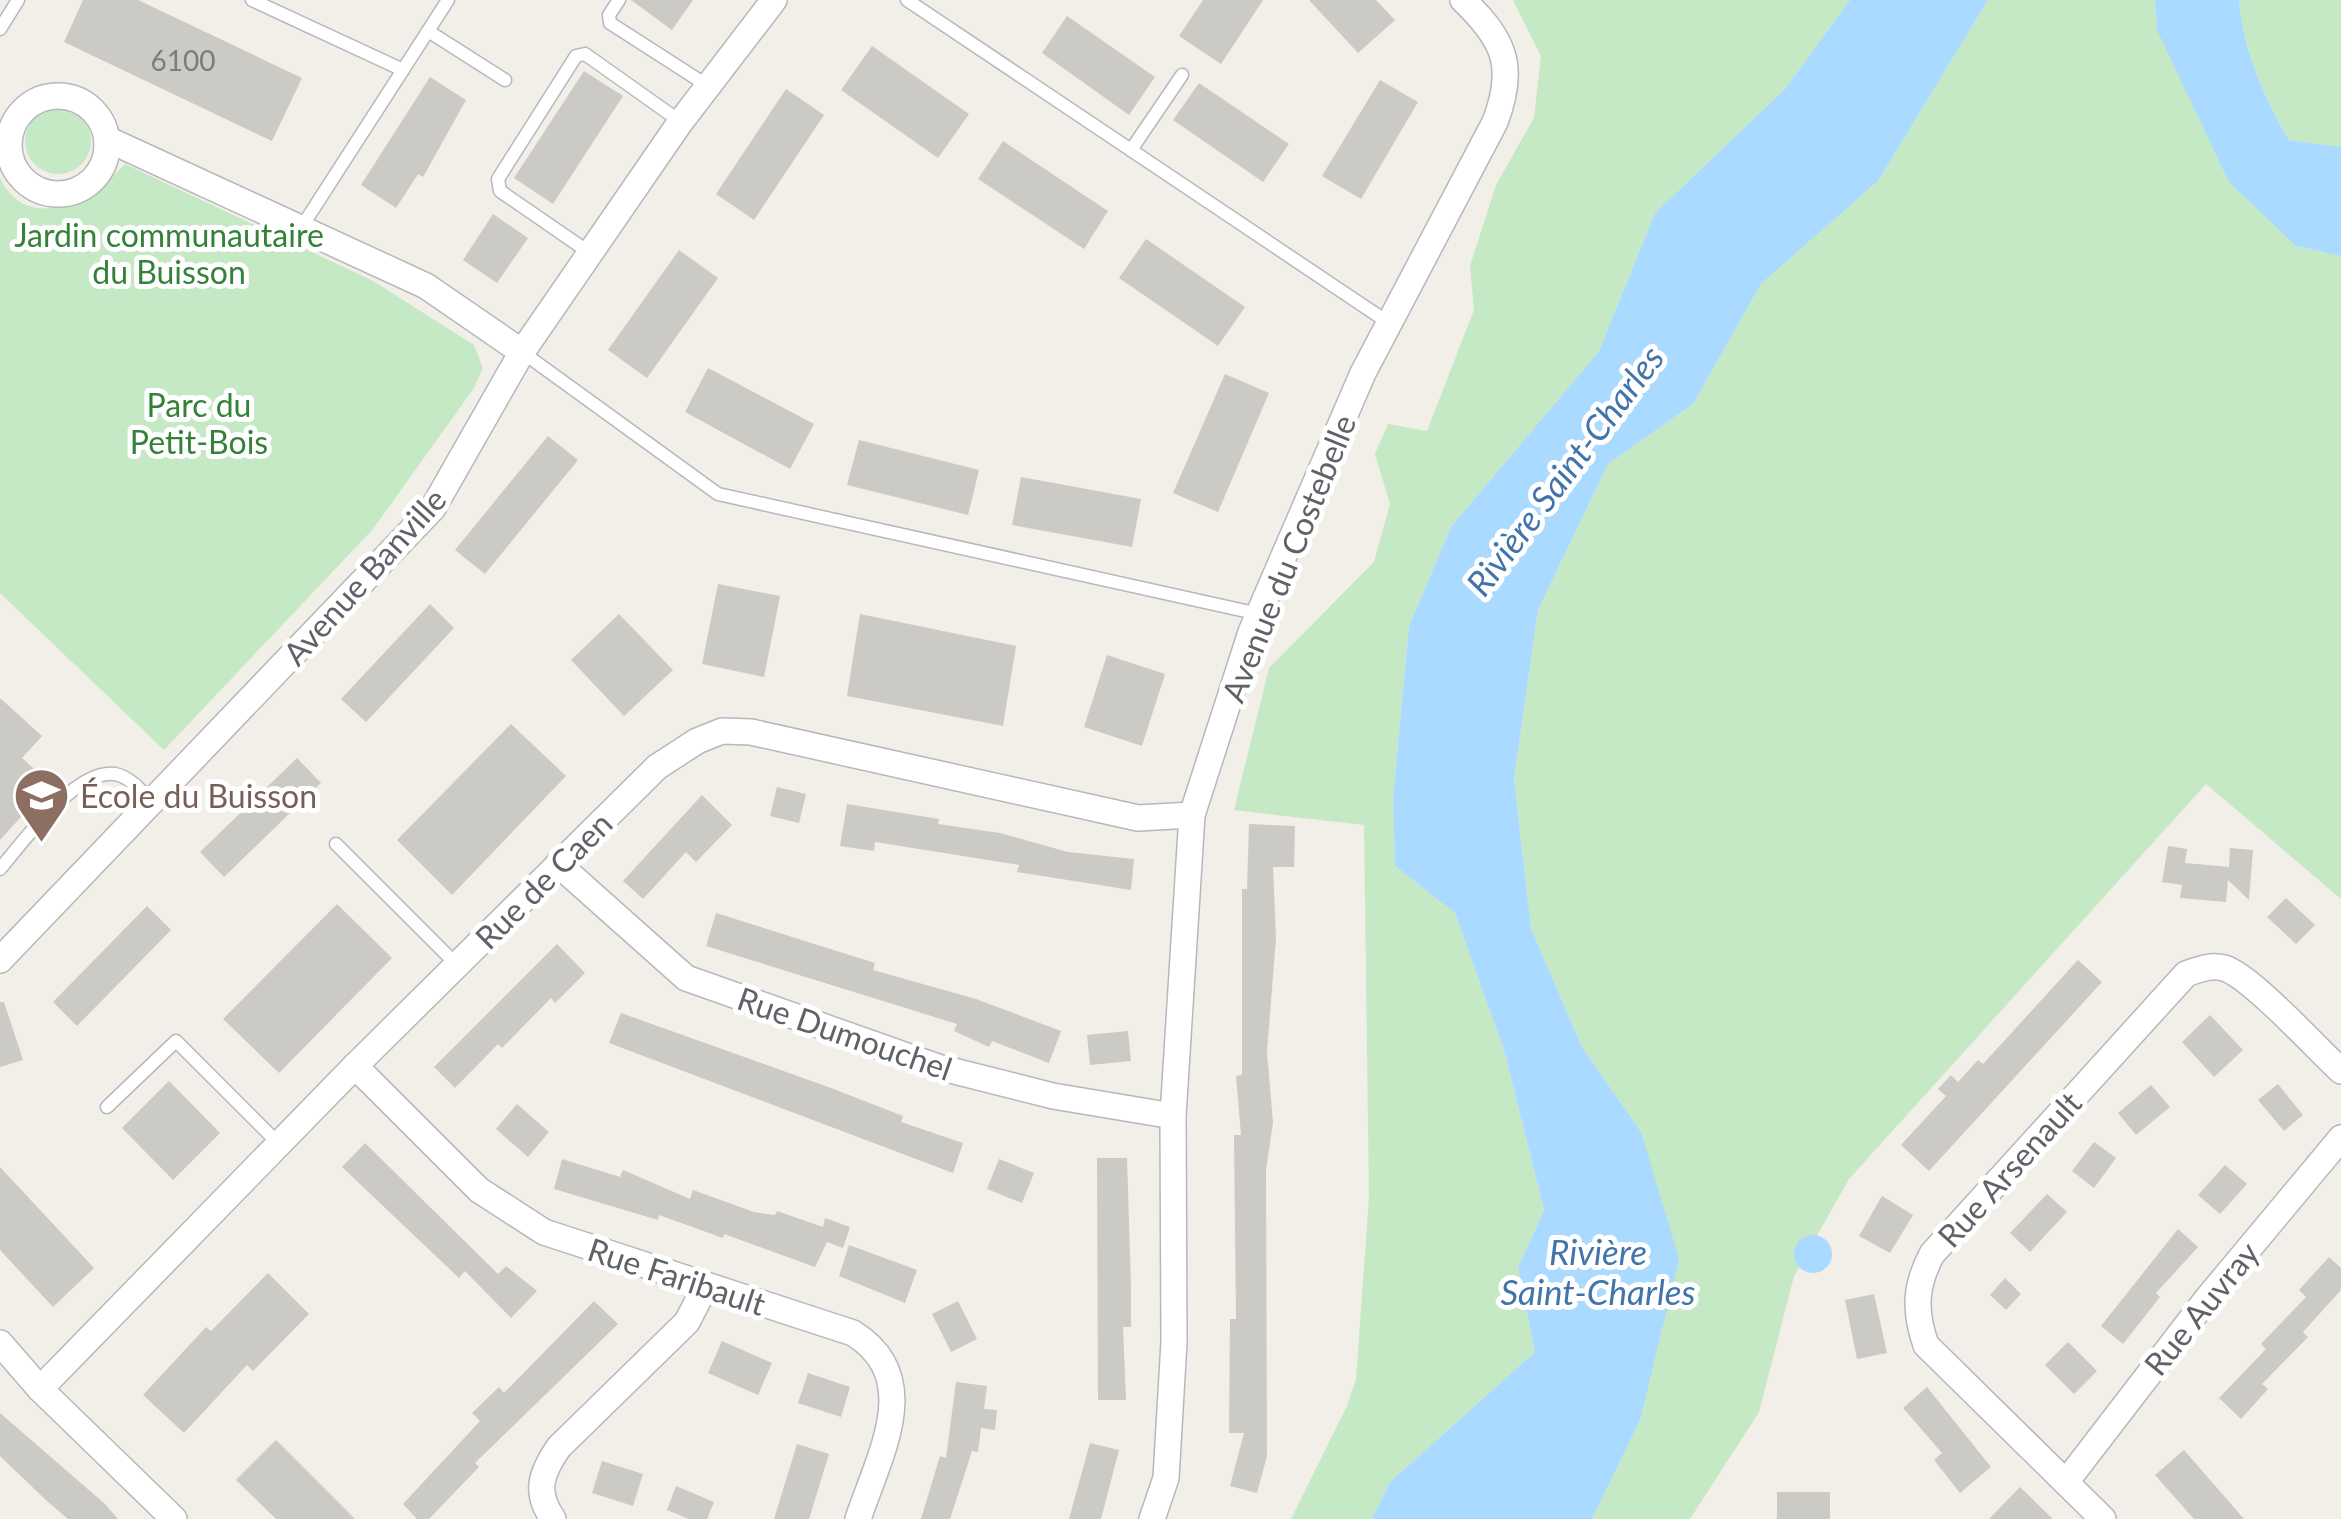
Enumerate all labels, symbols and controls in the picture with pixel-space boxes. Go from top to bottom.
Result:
house number: 6100 [151,43,215,77]
park label: Jardin communautaire du Buisson [14,215,324,291]
water label: Rivière Saint-Charles [1457,337,1671,603]
park label: Parc du Petit-Bois [130,385,268,461]
street label: Avenue du Costebelle [1213,409,1363,707]
street label: Avenue Banville [275,480,453,672]
school or university icon: École du Buisson [11,765,71,844]
place label: École du Buisson [80,776,317,815]
street label: Rue de Caen [466,803,620,957]
street label: Rue Dumouchel [733,978,957,1088]
street label: Rue Arsenault [1929,1083,2089,1255]
street label: Rue Faribault [583,1229,771,1323]
water label: Rivière Saint-Charles [1500,1230,1696,1312]
street label: Rue Auvray [2135,1233,2267,1383]

